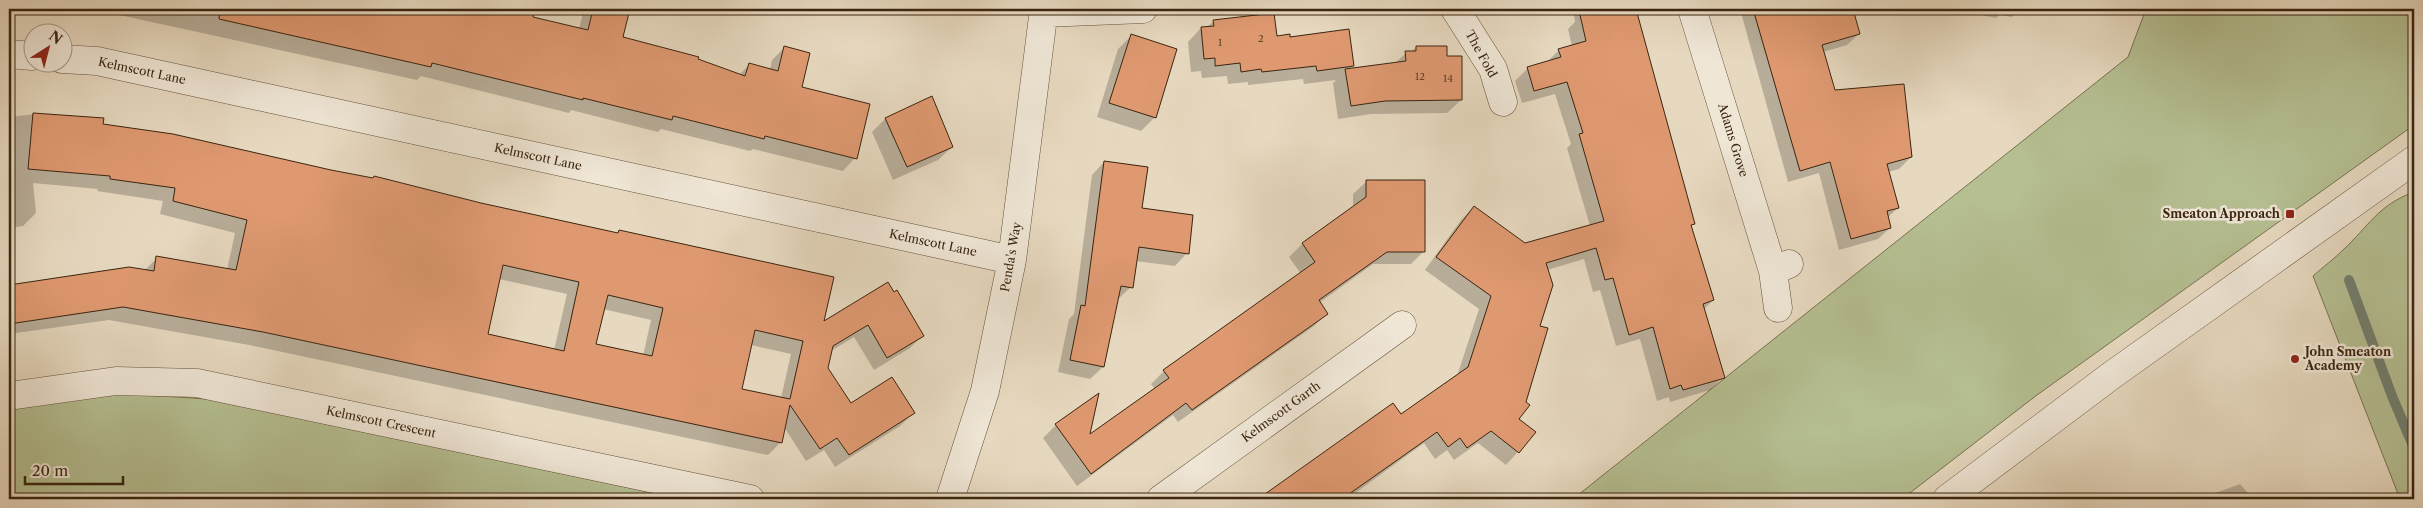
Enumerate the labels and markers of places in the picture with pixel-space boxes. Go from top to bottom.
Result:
place label: Smeaton Approach [2163,206,2281,221]
marker: Smeaton Approach [2284,208,2296,220]
place label: John Smeaton Academy [2303,344,2392,373]
marker: John Smeaton Academy [2289,353,2301,365]

